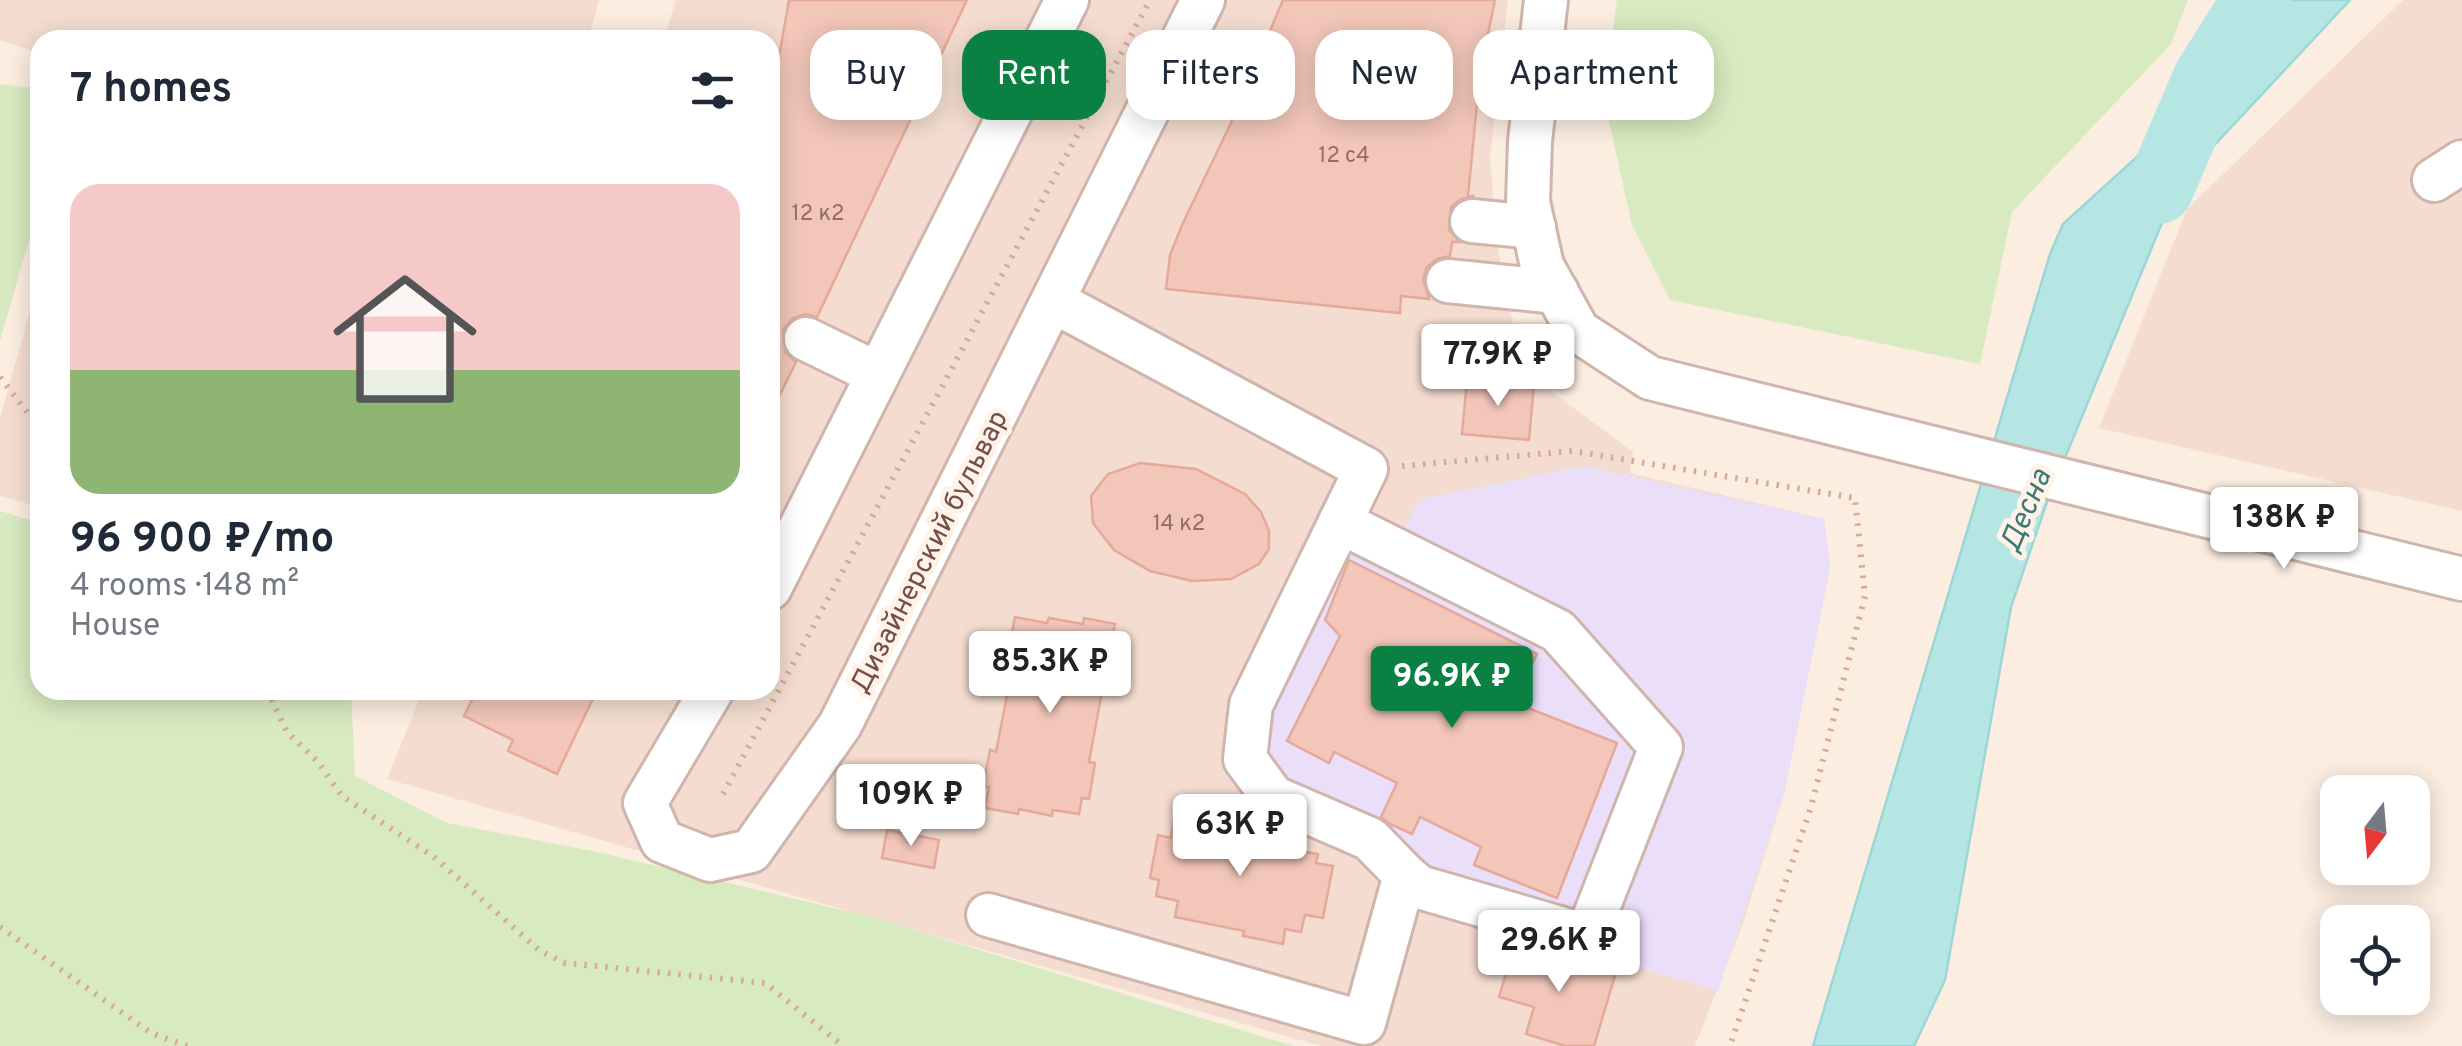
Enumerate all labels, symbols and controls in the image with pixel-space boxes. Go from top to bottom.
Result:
chip: Buy [810,30,942,120]
chip: Rent [962,30,1106,120]
chip: Filters [1126,30,1295,120]
chip: New [1315,30,1453,120]
chip: Apartment [1473,30,1714,120]
icon: filters [685,63,740,118]
text: 7 homes [70,64,232,117]
house number: 12 с4 [1318,143,1370,170]
house number: 12 к2 [792,201,844,228]
icon: home [315,249,495,429]
pin: 77.9K ₽ [1406,324,1590,409]
text: 77.9K ₽ [1443,336,1553,376]
street label: Дизайнерский бульвар [844,405,1018,700]
water label: Десна [1993,463,2061,558]
pin: 138K ₽ [2203,487,2365,572]
text: 138K ₽ [2232,499,2336,539]
house number: 14 к2 [1153,511,1205,538]
text: 96 900 ₽/mo [70,514,334,567]
text: 4 rooms · 148 m² [70,567,299,607]
text: House [70,607,160,647]
pin: 85.3K ₽ [958,631,1142,716]
text: 85.3K ₽ [991,643,1109,683]
pin: 96.9K ₽ [1360,646,1544,731]
text: 96.9K ₽ [1393,658,1511,698]
pin: 109K ₽ [830,764,992,849]
north arrow [2320,775,2430,885]
map controls [2320,775,2430,1015]
text: 109K ₽ [858,776,964,816]
pin: 63K ₽ [1170,794,1310,879]
text: 63K ₽ [1195,806,1285,846]
button: locate [2320,905,2430,1015]
pin: 29.6K ₽ [1467,910,1651,995]
text: 29.6K ₽ [1500,922,1618,962]

